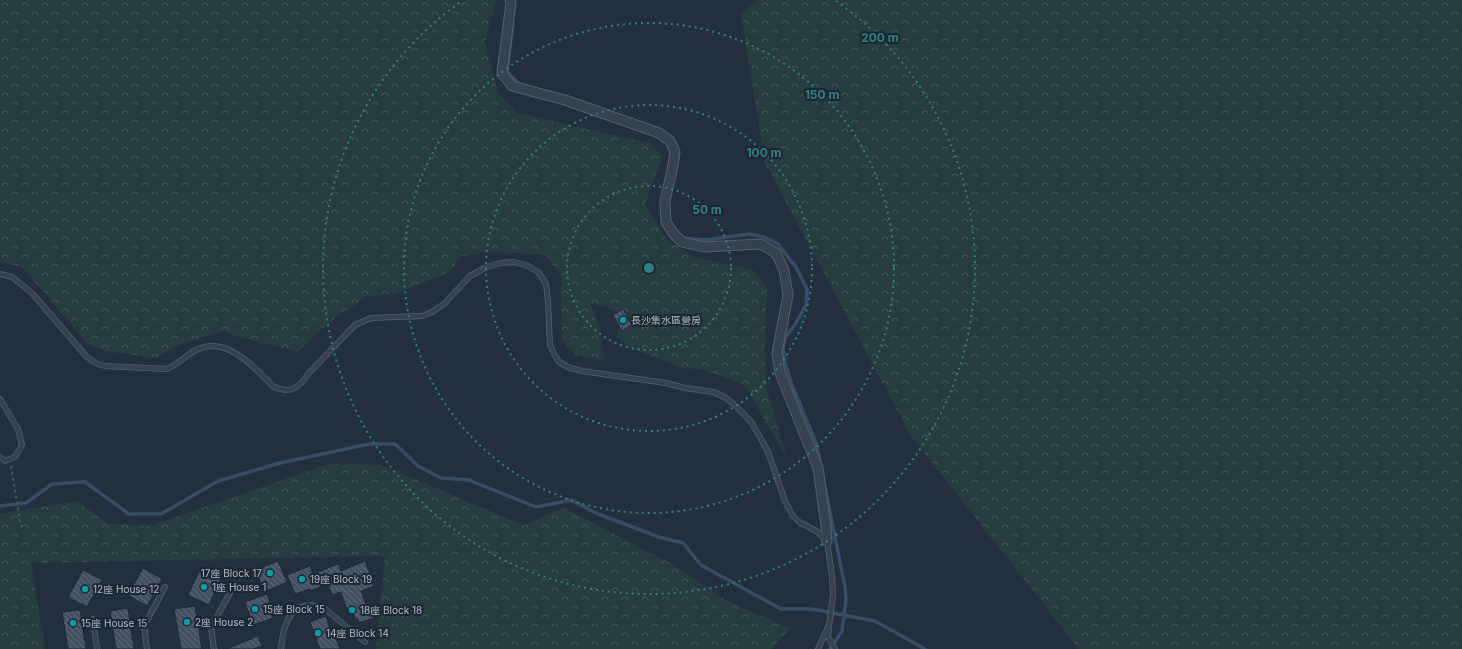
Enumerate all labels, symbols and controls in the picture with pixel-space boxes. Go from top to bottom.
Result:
text: 200 m [861,30,899,45]
text: 150 m [805,87,839,102]
text: 100 m [746,145,782,160]
text: 50 m [692,202,722,217]
centre of rings [642,261,656,275]
place label: 長沙集水區營房 [631,314,701,326]
marker: 長沙集水區營房 [618,315,628,325]
place label: 17座 Block 17 [201,567,262,579]
marker: 17座 Block 17 [265,568,275,578]
place label: 19座 Block 19 [310,573,372,585]
marker: 19座 Block 19 [297,574,307,584]
place label: 1座 House 1 [212,581,266,593]
marker: 1座 House 1 [199,582,209,592]
place label: 12座 House 12 [93,583,159,595]
marker: 12座 House 12 [80,584,90,594]
place label: 15座 Block 15 [263,603,325,615]
marker: 15座 Block 15 [250,604,260,614]
place label: 18座 Block 18 [360,604,422,616]
marker: 18座 Block 18 [347,605,357,615]
place label: 2座 House 2 [195,616,253,628]
place label: 15座 House 15 [81,617,147,629]
marker: 2座 House 2 [182,617,192,627]
marker: 15座 House 15 [68,618,78,628]
place label: 14座 Block 14 [326,627,389,639]
marker: 14座 Block 14 [313,628,323,638]

